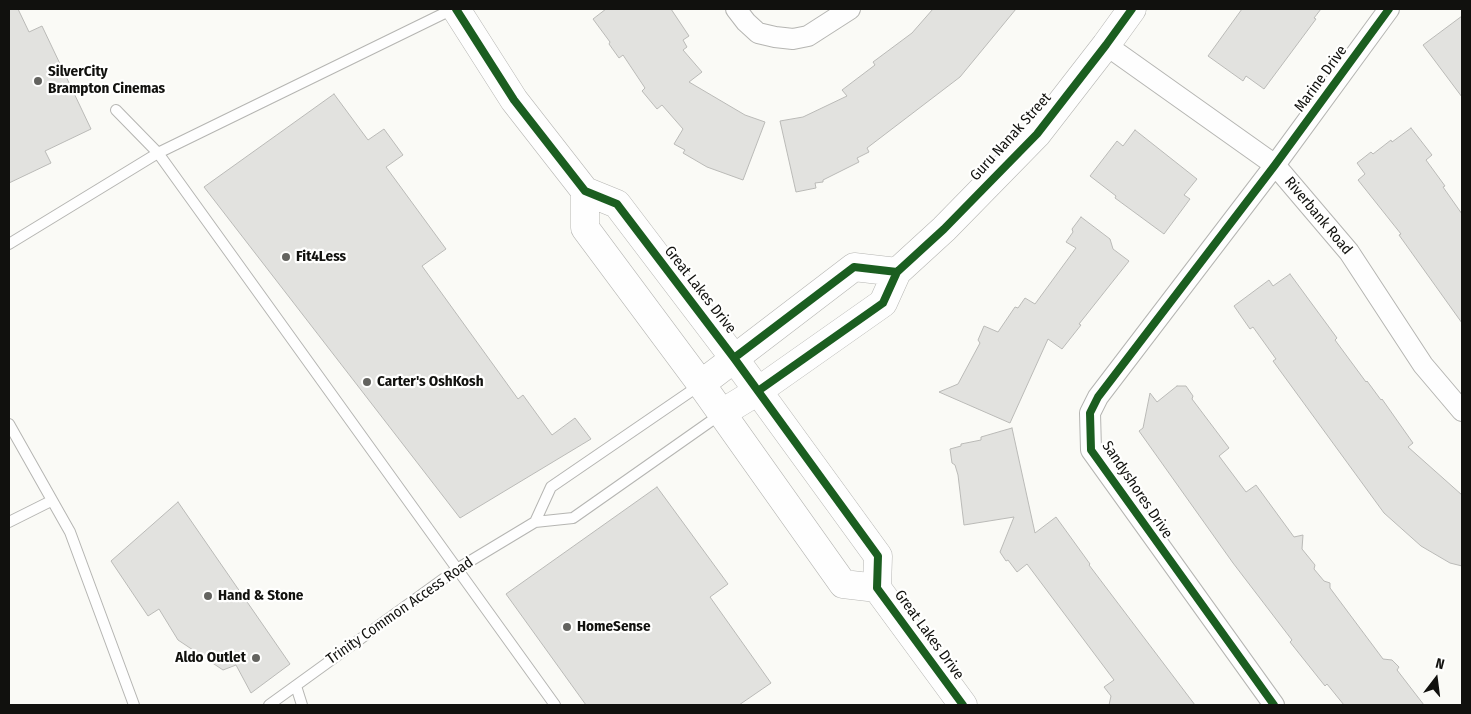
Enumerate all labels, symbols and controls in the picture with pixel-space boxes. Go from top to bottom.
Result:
street label: Marine Drive [1291,42,1351,116]
place label: SilverCity Brampton Cinemas [48,63,165,98]
marker: SilverCity Brampton Cinemas [32,75,44,87]
street label: Guru Nanak Street [967,89,1055,185]
street label: Riverbank Road [1280,173,1356,259]
street label: Great Lakes Drive [660,243,740,337]
place label: Fit4Less [296,248,346,266]
marker: Fit4Less [280,251,292,263]
place label: Carter's OshKosh [377,373,484,391]
marker: Carter's OshKosh [361,376,373,388]
street label: Sandyshores Drive [1098,438,1176,542]
street label: Trinity Common Access Road [323,554,477,668]
place label: Hand & Stone [218,587,303,605]
street label: Great Lakes Drive [890,587,968,683]
marker: Hand & Stone [202,590,214,602]
place label: HomeSense [577,618,651,636]
marker: HomeSense [561,621,573,633]
place label: Aldo Outlet [175,649,246,667]
marker: Aldo Outlet [250,652,262,664]
north arrow [1411,654,1461,704]
text: N [1434,655,1446,673]

